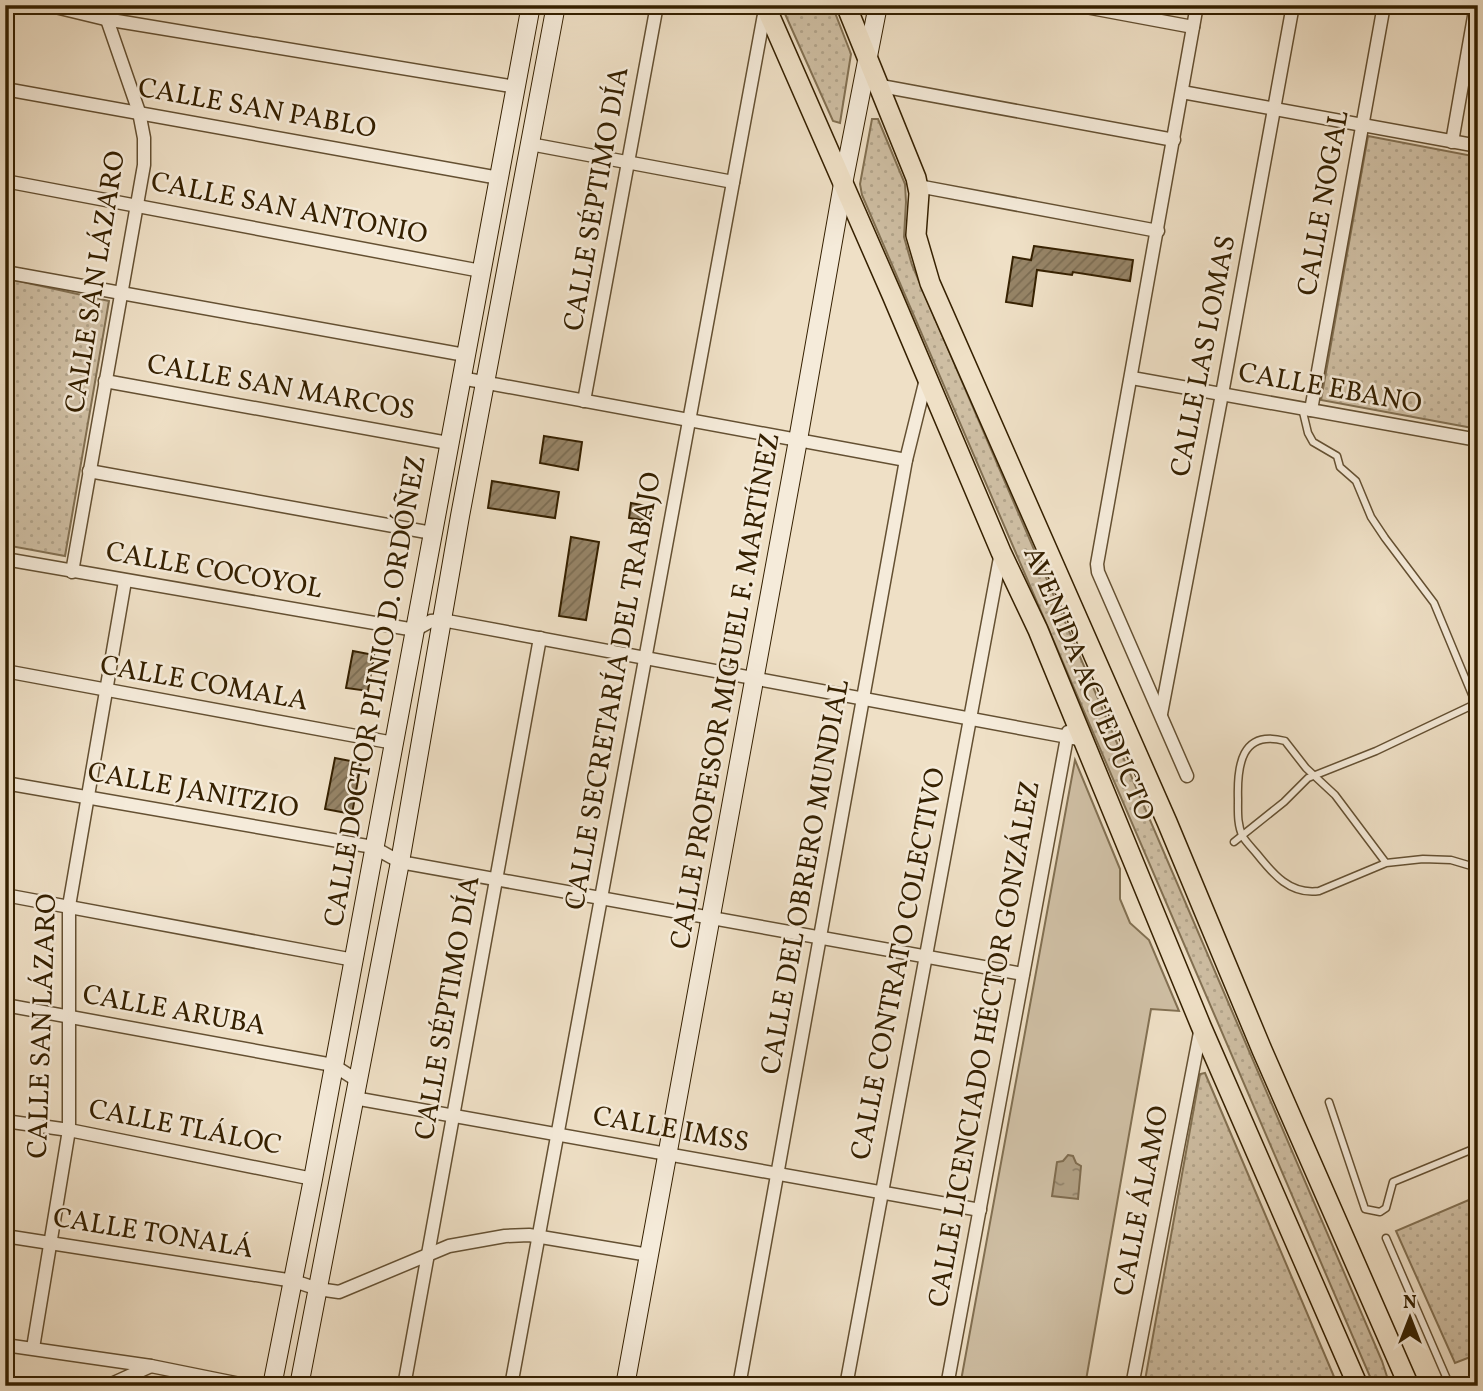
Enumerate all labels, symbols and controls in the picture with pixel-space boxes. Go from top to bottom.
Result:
street label: CALLE SÉPTIMO DÍA [555,64,639,334]
street label: CALLE SAN PABLO [135,69,379,149]
street label: CALLE NOGAL [1289,107,1360,299]
street label: CALLE SAN LÁZARO [56,148,136,416]
street label: CALLE SAN ANTONIO [147,163,431,255]
street label: CALLE LAS LOMAS [1161,232,1247,480]
street label: CALLE SAN MARCOS [144,345,418,431]
street label: CALLE EBANO [1235,354,1425,424]
street label: CALLE PROFESOR MIGUEL F. MARTÍNEZ [661,430,791,952]
street label: CALLE DOCTOR PLINIO D. ORDÓÑEZ [315,452,437,930]
street label: CALLE SECRETARÍA DEL TRABAJO [556,469,672,913]
street label: CALLE COCOYOL [103,533,326,609]
street label: AVENIDA ACUEDUCTO [1012,541,1164,827]
street label: CALLE COMALA [97,647,311,722]
street label: CALLE DEL OBRERO MUNDIAL [752,676,860,1078]
street label: CALLE JANITZIO [84,753,302,829]
street label: CALLE CONTRATO COLECTIVO [842,765,956,1163]
street label: CALLE LICENCIADO HÉCTOR GONZÁLEZ [919,778,1051,1310]
street label: CALLE SÉPTIMO DÍA [406,873,490,1143]
street label: CALLE SAN LÁZARO [19,893,67,1159]
street label: CALLE ARUBA [79,976,269,1046]
street label: CALLE TLÁLOC [85,1090,285,1166]
street label: CALLE IMSS [590,1097,752,1163]
street label: CALLE ÁLAMO [1104,1103,1180,1299]
street label: CALLE TONALÁ [50,1199,256,1269]
north arrow [1374,1282,1444,1352]
text: N [1403,1290,1417,1316]

